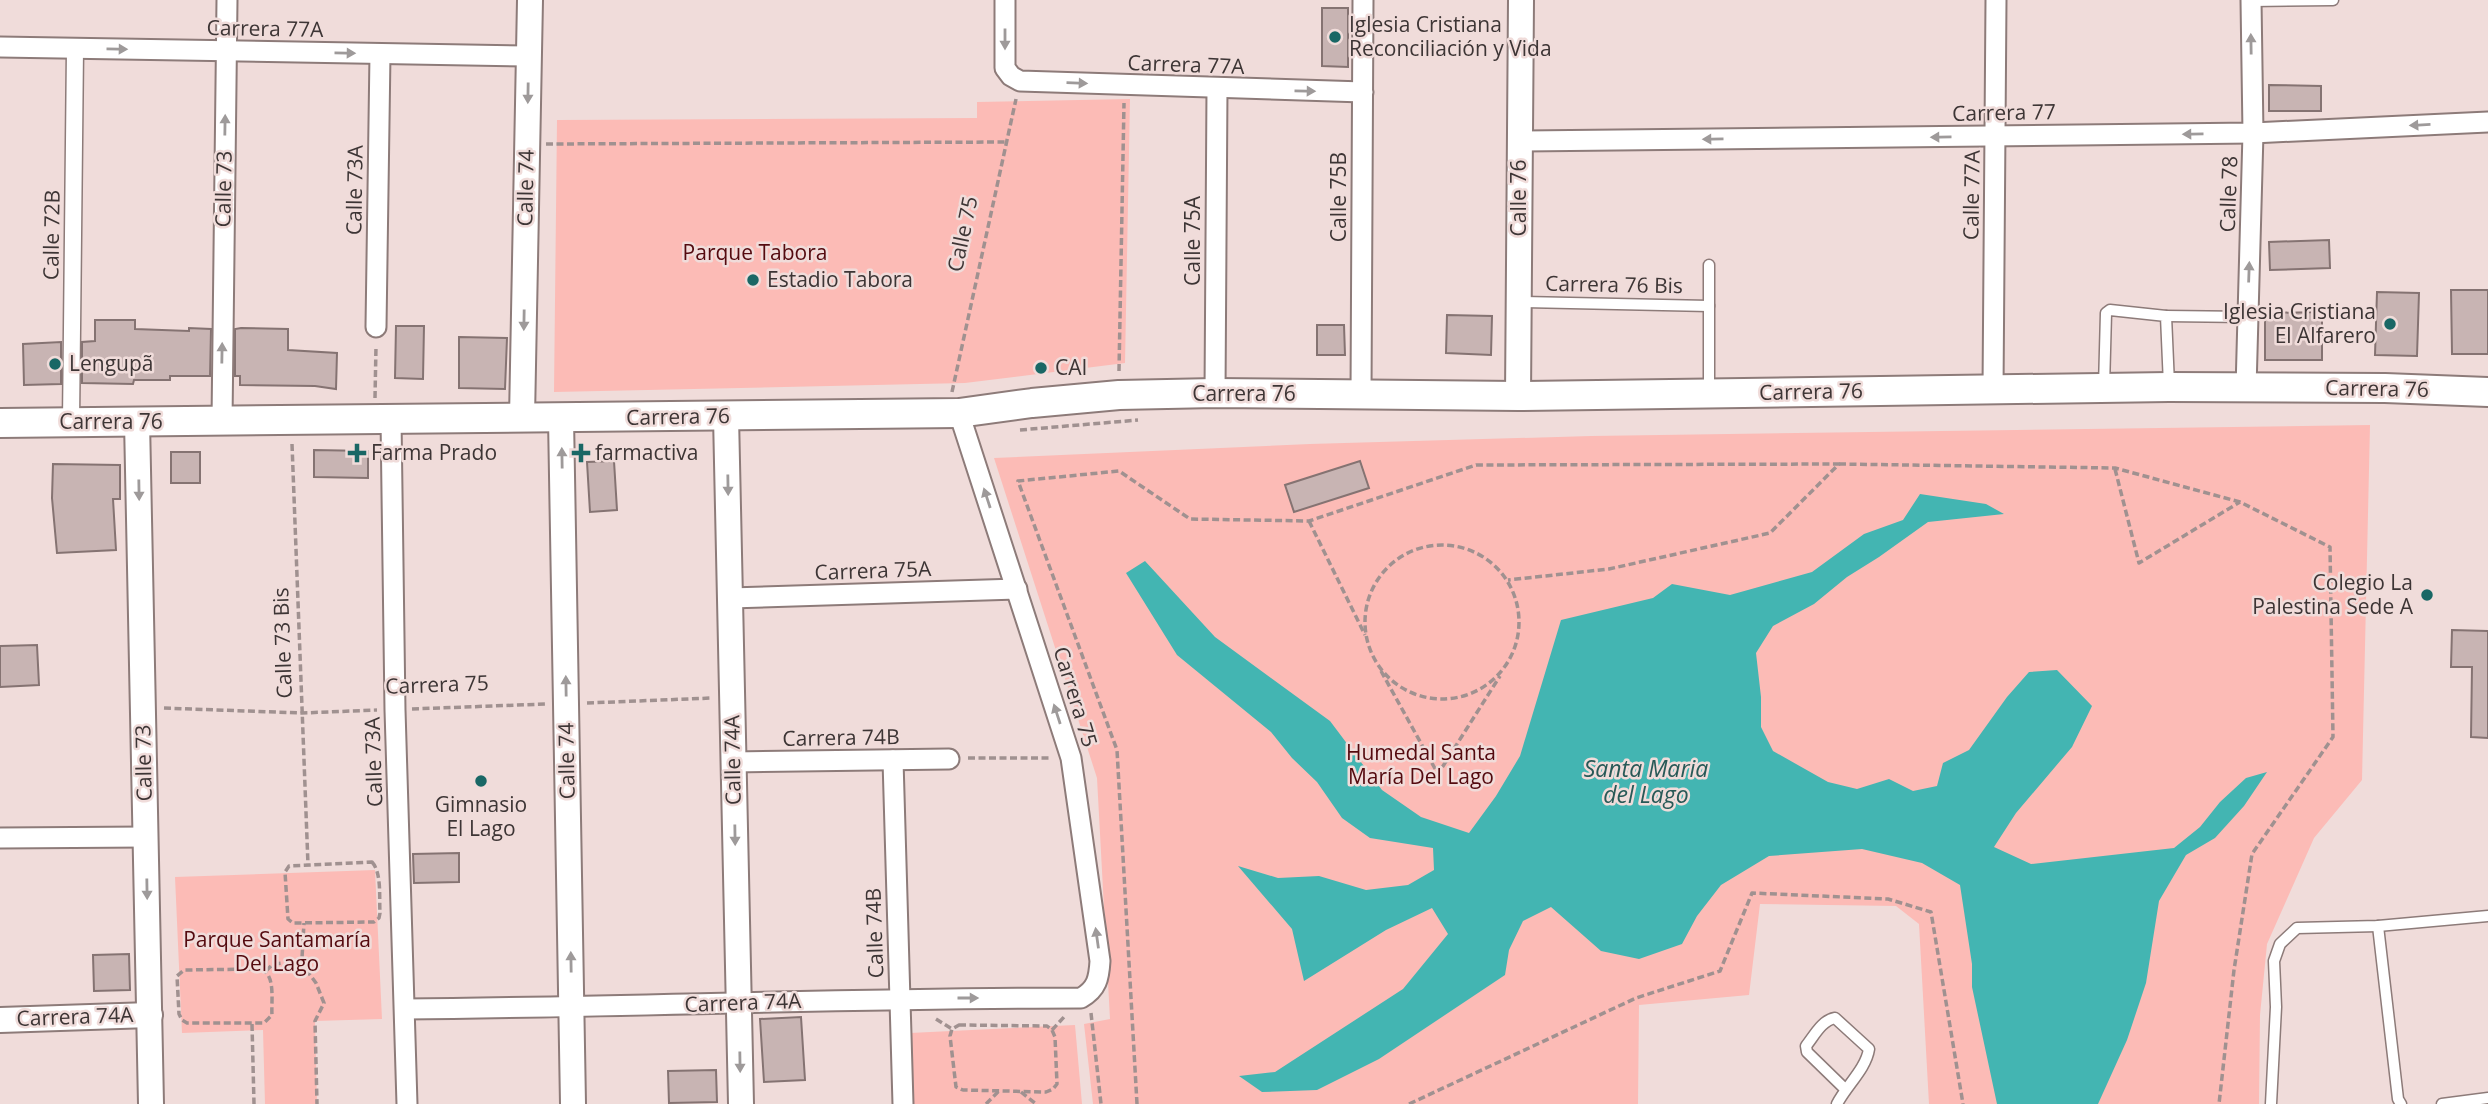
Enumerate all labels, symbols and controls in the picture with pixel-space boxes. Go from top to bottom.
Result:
place label: Iglesia Cristiana Reconciliación y Vida [1349,10,1552,62]
street label: Carrera 77A [206,13,324,43]
one-way arrow [999,28,1011,50]
marker: Iglesia Cristiana Reconciliación y Vida [1327,29,1343,45]
one-way arrow [2246,33,2257,55]
one-way arrow [106,43,128,55]
one-way arrow [334,47,356,59]
street label: Carrera 77A [1127,48,1246,80]
one-way arrow [1066,78,1088,89]
one-way arrow [522,82,534,104]
one-way arrow [1294,85,1316,96]
street label: Carrera 77 [1952,97,2056,127]
one-way arrow [219,114,231,136]
one-way arrow [2409,120,2431,131]
one-way arrow [2181,128,2203,140]
one-way arrow [1929,131,1951,143]
one-way arrow [1702,133,1724,145]
street label: Calle 73A [339,144,369,235]
street label: Calle 74 [510,149,540,227]
street label: Calle 77A [1956,149,1986,240]
street label: Calle 73 [208,150,238,228]
street label: Calle 75B [1324,152,1352,242]
street label: Calle 78 [2213,155,2243,233]
street label: Calle 76 [1504,160,1532,236]
street label: Calle 72B [36,190,66,280]
street label: Calle 75 [940,193,984,274]
street label: Calle 75A [1178,195,1206,286]
park label: Parque Tabora [683,238,827,266]
one-way arrow [2243,260,2255,282]
place label: Estadio Tabora [767,265,913,293]
street label: Carrera 76 Bis [1545,269,1683,299]
marker: Estadio Tabora [745,272,761,288]
place label: Iglesia Cristiana El Alfarero [2223,297,2376,349]
one-way arrow [518,309,530,331]
marker: Iglesia Cristiana El Alfarero [2382,316,2398,332]
one-way arrow [216,341,228,363]
place label: Lengupã [69,349,153,377]
place label: CAI [1055,353,1087,381]
marker: Lengupã [47,356,63,372]
marker: CAI [1033,360,1049,376]
street label: Carrera 76 [2325,373,2429,403]
street label: Carrera 76 [1759,376,1863,406]
street label: Carrera 76 [1192,379,1296,407]
street label: Carrera 76 [626,401,730,431]
street label: Carrera 76 [59,407,163,435]
place label: Farma Prado [371,438,497,466]
place label: farmactiva [595,438,698,466]
marker: Farma Prado [349,445,365,461]
marker: farmactiva [573,445,589,461]
one-way arrow [556,447,568,469]
one-way arrow [722,474,733,496]
one-way arrow [133,479,144,501]
one-way arrow [981,487,992,508]
street label: Carrera 75A [814,554,933,586]
place label: Colegio La Palestina Sede A [2252,568,2414,620]
street label: Calle 73 Bis [266,587,298,699]
marker: Colegio La Palestina Sede A [2419,587,2435,603]
street label: Carrera 75 [1047,643,1104,750]
street label: Carrera 75 [385,668,489,700]
one-way arrow [560,675,572,697]
one-way arrow [1051,703,1062,724]
street label: Calle 74A [717,714,747,805]
street label: Calle 73A [357,716,389,808]
street label: Calle 74 [551,722,581,800]
street label: Carrera 74B [782,722,900,752]
street label: Calle 73 [128,724,158,802]
park label: Humedal Santa María Del Lago [1346,738,1496,790]
water label: Santa Maria del Lago [1584,752,1708,810]
marker: Gimnasio El Lago [473,773,489,789]
place label: Gimnasio El Lago [435,790,527,842]
one-way arrow [729,824,741,846]
one-way arrow [141,878,153,900]
street label: Calle 74B [858,887,890,979]
park label: Parque Santamaría Del Lago [183,925,371,977]
one-way arrow [1091,926,1102,948]
one-way arrow [565,951,576,973]
street label: Carrera 74A [684,986,803,1018]
one-way arrow [957,992,979,1004]
street label: Carrera 74A [16,1000,135,1032]
one-way arrow [734,1051,745,1073]

